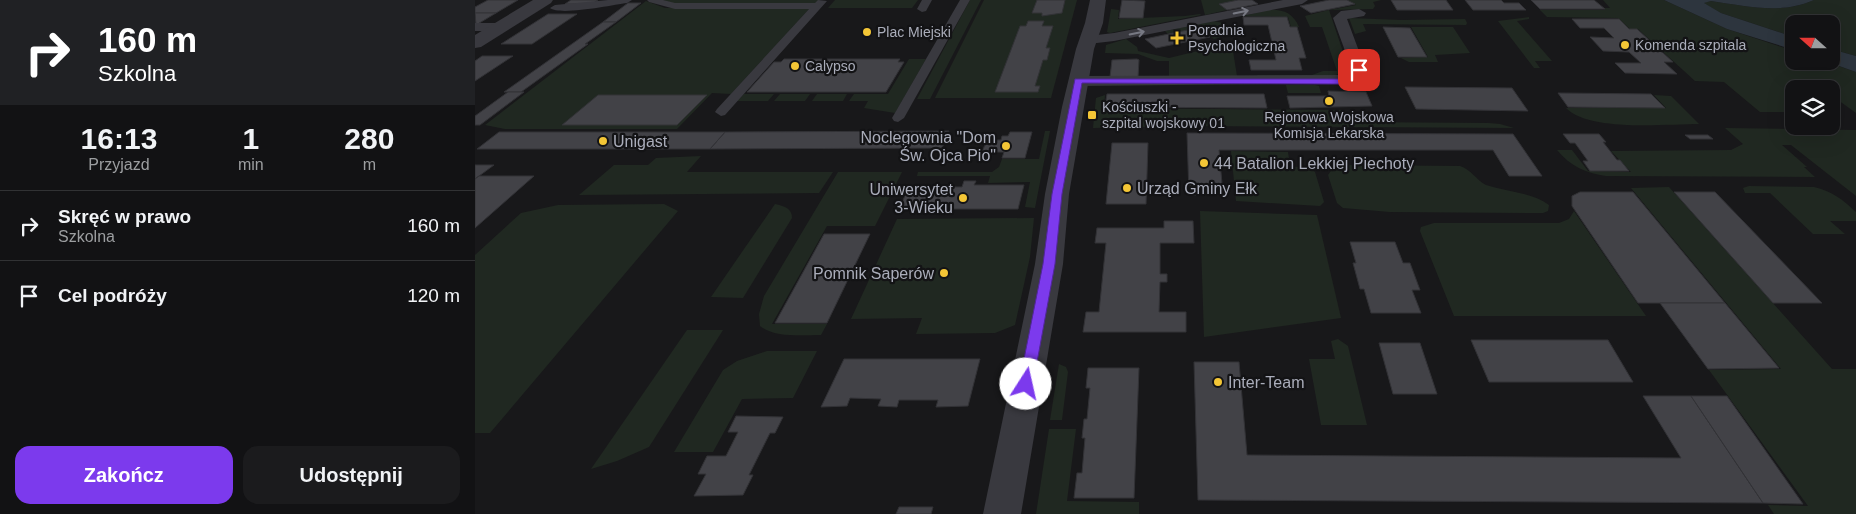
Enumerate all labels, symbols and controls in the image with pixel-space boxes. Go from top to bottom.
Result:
one-way arrow [1233,7,1249,17]
north arrow [1785,15,1840,70]
map controls [1785,15,1840,135]
icon: right [15,20,80,85]
text: 160 m [98,20,197,59]
place label: Poradnia Psychologiczna [1188,22,1285,54]
place label: Plac Miejski [877,24,951,40]
marker: Plac Miejski [861,26,873,38]
one-way arrow [1128,28,1144,37]
marker: Poradnia Psychologiczna [1170,31,1184,45]
place label: Komenda szpitala [1635,37,1747,53]
marker: Komenda szpitala [1619,39,1631,51]
pin [1338,49,1380,91]
icon: arrive [1345,56,1373,84]
place label: Calypso [805,58,856,74]
marker: Calypso [789,60,801,72]
text: Szkolna [98,61,176,86]
button: layers [1785,80,1840,135]
marker: Rejonowa Wojskowa Komisja Lekarska [1323,95,1335,107]
place label: Kościuszki - szpital wojskowy 01 [1102,99,1225,131]
marker: Kościuszki - szpital wojskowy 01 [1086,109,1098,121]
place label: Rejonowa Wojskowa Komisja Lekarska [1264,109,1394,141]
text: 16:13 [81,122,157,155]
text: 1 [242,122,259,155]
text: 280 [344,122,394,155]
place label: Noclegownia "Dom Św. Ojca Pio" [860,129,996,164]
place label: Unigast [613,133,668,150]
marker: Unigast [597,135,609,147]
marker: Noclegownia "Dom Św. Ojca Pio" [1000,140,1012,152]
place label: 44 Batalion Lekkiej Piechoty [1214,155,1414,172]
text: Przyjazd [88,156,150,173]
text: min [238,156,264,173]
text: m [363,156,376,173]
marker: 44 Batalion Lekkiej Piechoty [1198,157,1210,169]
place label: Urząd Gminy Ełk [1137,180,1258,197]
place label: Uniwersytet 3-Wieku [869,181,954,216]
marker: Urząd Gminy Ełk [1121,182,1133,194]
marker: Uniwersytet 3-Wieku [957,192,969,204]
text: Skręć w prawo [58,206,191,227]
icon: right [15,212,43,240]
text: 160 m [407,215,460,236]
text: Szkolna [58,228,115,245]
place label: Pomnik Saperów [813,265,934,282]
marker: Pomnik Saperów [938,267,950,279]
icon: arrive [15,282,43,310]
text: Cel podróży [58,285,167,306]
text: 120 m [407,285,460,306]
position arrow [999,357,1051,409]
place label: Inter-Team [1228,374,1304,391]
marker: Inter-Team [1212,376,1224,388]
button: Zakończ [15,446,233,504]
button: Udostępnij [243,446,460,504]

